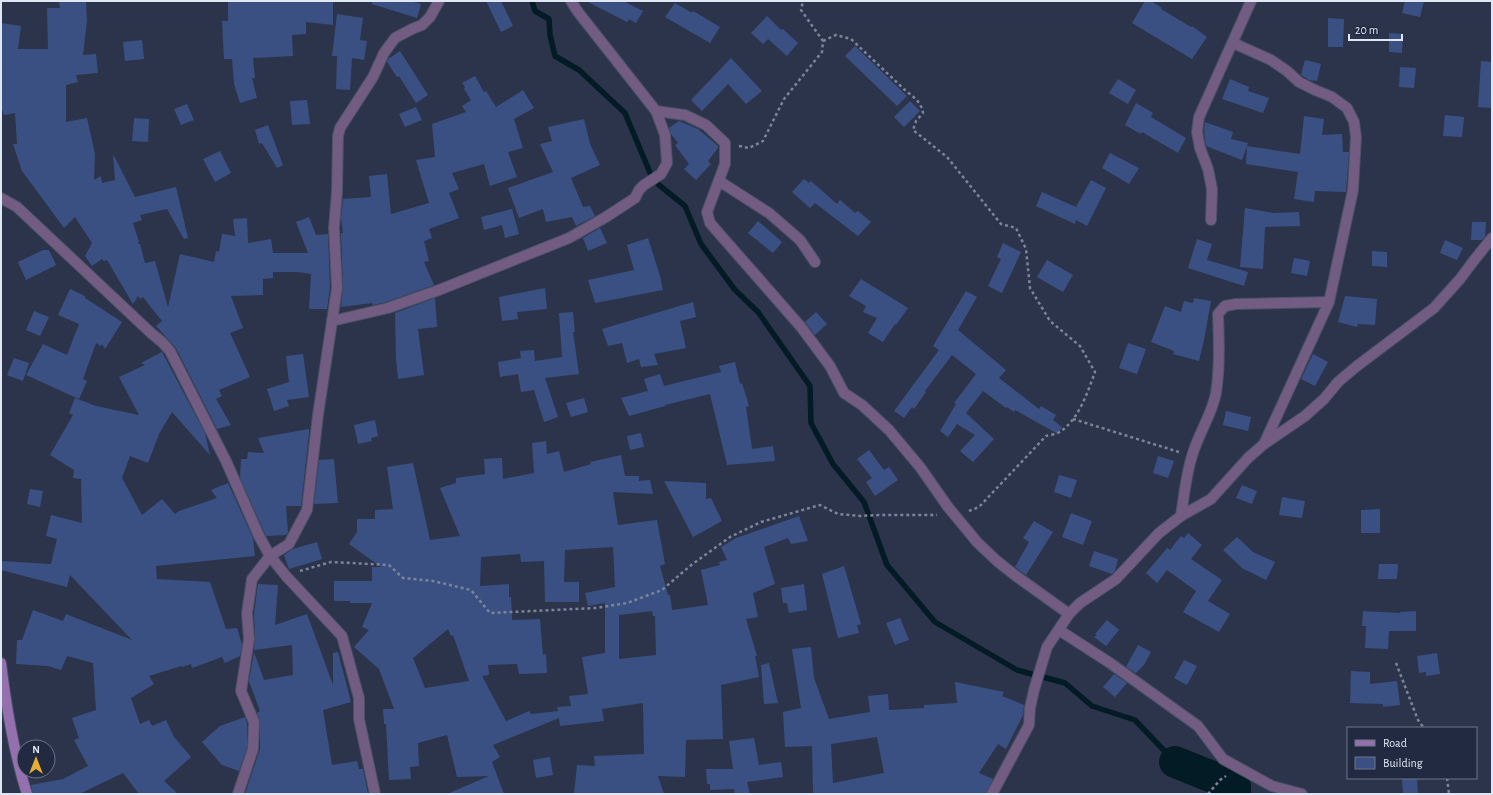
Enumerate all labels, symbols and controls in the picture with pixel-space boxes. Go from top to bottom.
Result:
scale bar [1349,16,1402,42]
text: 20 m [1355,24,1378,36]
legend [1347,727,1477,779]
text: Road [1383,737,1407,749]
north arrow [16,739,56,779]
text: N [32,744,40,755]
text: Building [1383,757,1423,769]

